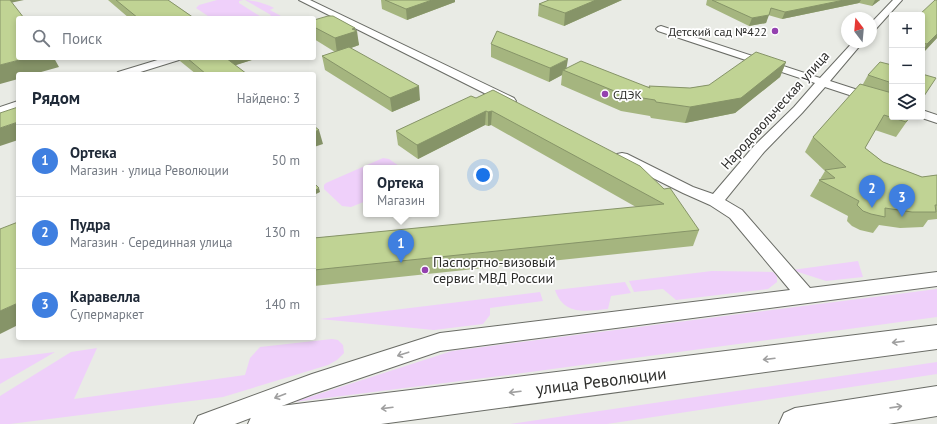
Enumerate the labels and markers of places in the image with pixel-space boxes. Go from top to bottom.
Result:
place label: Детский сад №422 [668,24,767,39]
marker: Детский сад №422 [770,26,780,36]
place label: СДЭК [613,87,642,102]
marker: СДЭК [600,89,610,99]
pin: 2 [859,175,885,208]
pin: 3 [889,184,915,217]
pin: 1 [388,230,414,263]
place label: Паспортно-визовый сервис МВД России [433,253,556,287]
marker: Паспортно-визовый сервис МВД России [420,265,430,275]

